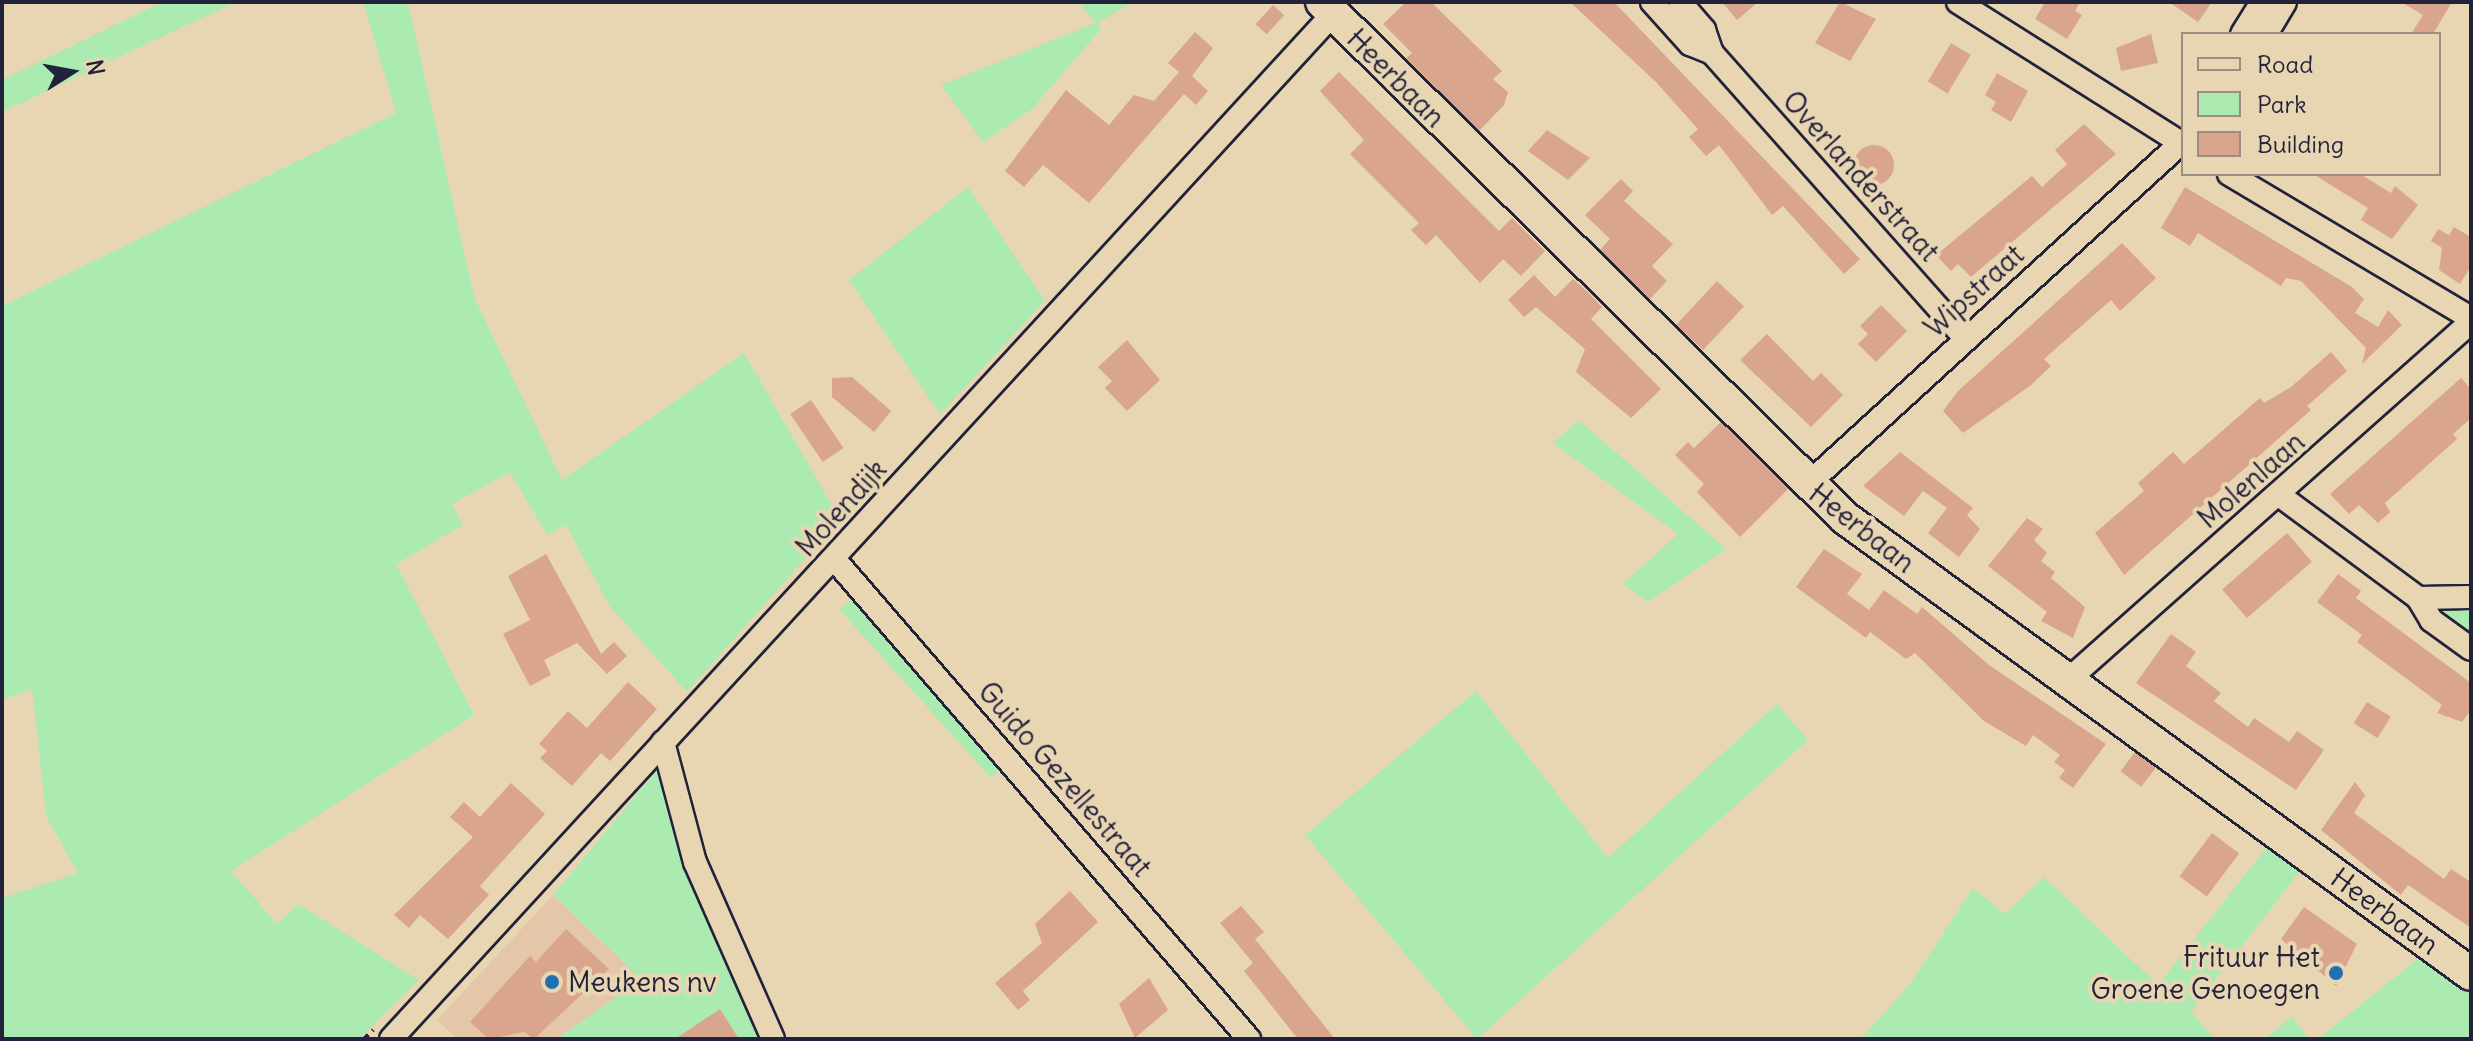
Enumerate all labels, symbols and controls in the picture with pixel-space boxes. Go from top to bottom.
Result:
street label: Heerbaan [1340,22,1452,134]
north arrow [32,32,112,112]
legend [2181,32,2441,176]
text: Road [2257,49,2313,79]
text: N [80,57,111,78]
street label: Overlanderstraat [1776,84,1946,268]
text: Park [2257,89,2307,119]
text: Building [2257,129,2344,159]
street label: Wipstraat [1917,238,2031,344]
street label: Molenlaan [2191,425,2311,535]
street label: Molendijk [789,453,893,563]
street label: Heerbaan [1802,476,1922,580]
street label: Guido Gezellestraat [971,675,1159,883]
street label: Heerbaan [2325,861,2445,961]
place label: Frituur Het Groene Genoegen [2091,940,2320,1006]
marker: Frituur Het Groene Genoegen [2327,964,2345,982]
place label: Meukens nv [568,965,716,999]
marker: Meukens nv [543,973,561,991]

